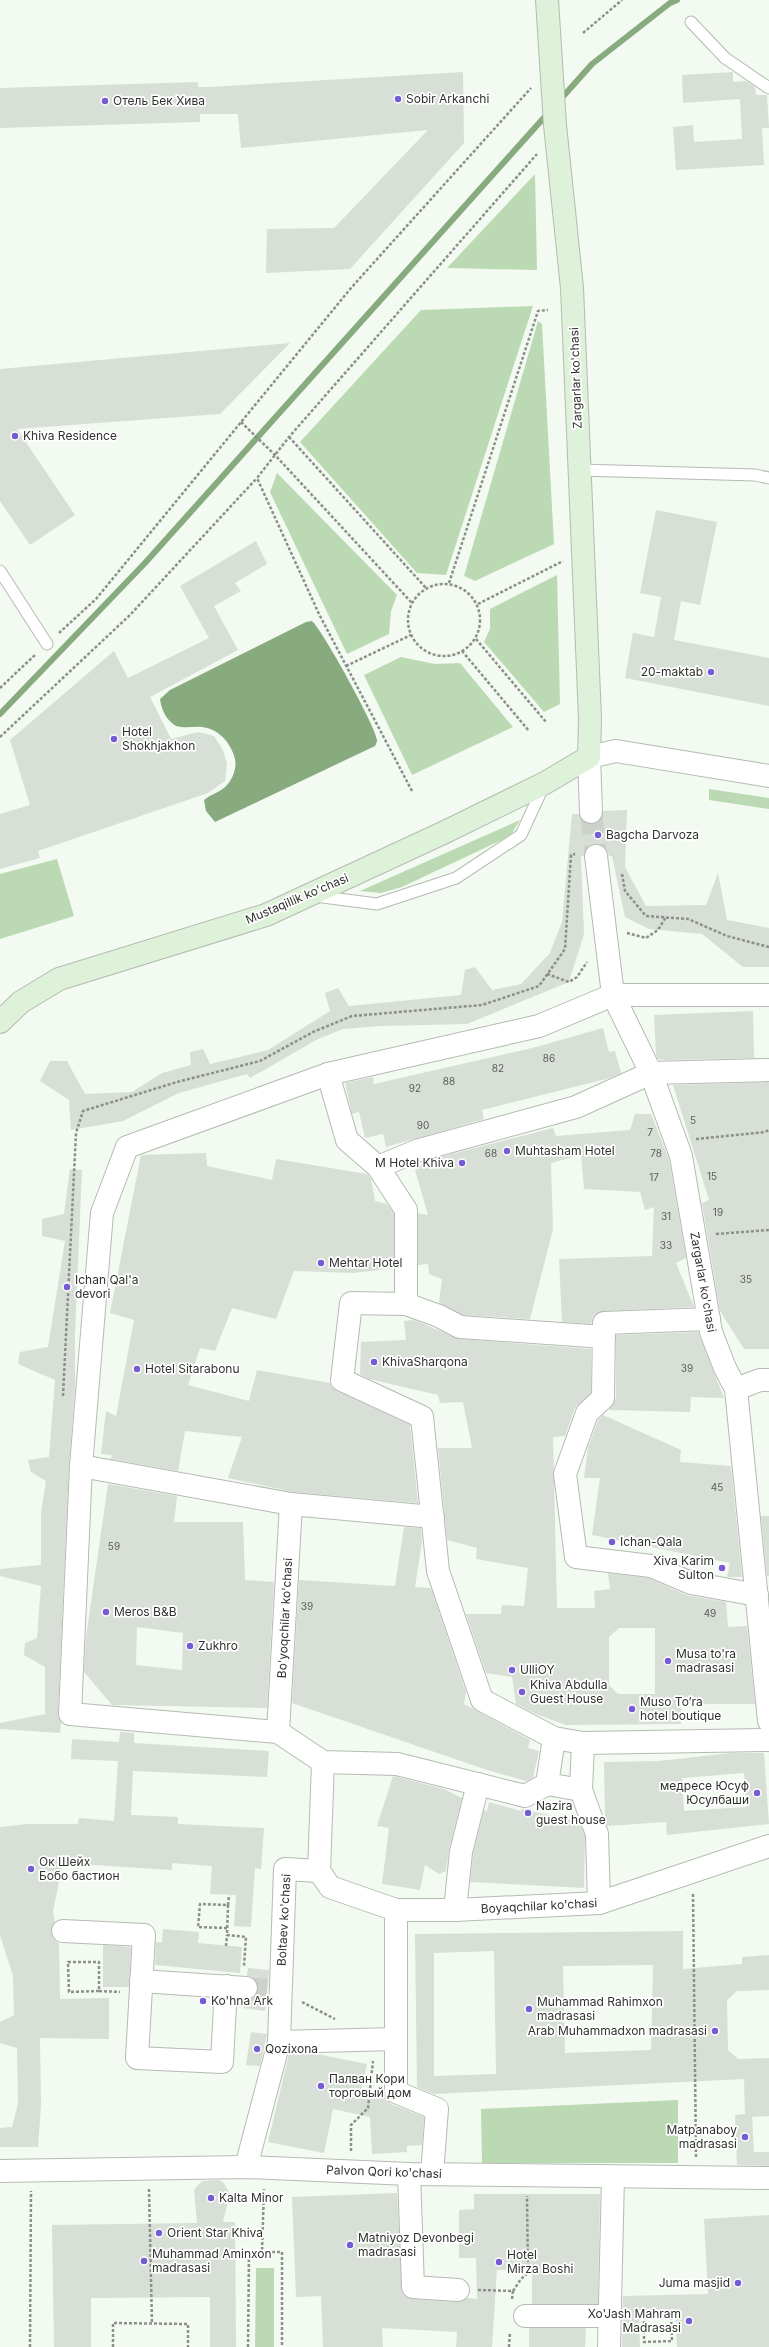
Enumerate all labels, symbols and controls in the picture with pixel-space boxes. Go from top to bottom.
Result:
place label: Sobir Arkanchi [406,91,489,106]
place label: Отель Бек Хива [113,93,205,108]
marker: Sobir Arkanchi [393,94,403,104]
marker: Отель Бек Хива [100,96,110,106]
street label: Zargarlar ko'chasi [566,327,585,429]
place label: Khiva Residence [23,428,117,443]
marker: Khiva Residence [10,431,20,441]
place label: 20-maktab [641,664,703,679]
marker: 20-maktab [706,667,716,677]
place label: Hotel Shokhjakhon [122,724,195,753]
marker: Hotel Shokhjakhon [109,734,119,744]
place label: Bagcha Darvoza [606,827,699,842]
marker: Bagcha Darvoza [593,830,603,840]
street label: Mustaqillik ko'chasi [243,870,351,927]
house number: 86 [543,1052,555,1064]
house number: 82 [492,1062,504,1074]
house number: 88 [443,1075,455,1087]
house number: 92 [409,1082,421,1094]
house number: 5 [690,1114,696,1126]
house number: 90 [417,1119,429,1131]
house number: 7 [647,1126,653,1138]
place label: Muhtasham Hotel [515,1143,615,1158]
marker: Muhtasham Hotel [502,1146,512,1156]
house number: 68 [485,1147,497,1159]
house number: 78 [650,1147,662,1159]
place label: M Hotel Khiva [375,1155,454,1170]
marker: M Hotel Khiva [457,1158,467,1168]
house number: 15 [707,1170,717,1182]
house number: 17 [649,1171,659,1183]
house number: 19 [713,1206,723,1218]
house number: 31 [661,1210,671,1222]
street label: Zargarlar ko'chasi [687,1231,720,1333]
house number: 33 [660,1239,672,1251]
place label: Mehtar Hotel [329,1255,402,1270]
marker: Mehtar Hotel [316,1258,326,1268]
place label: Ichan Qal'a devori [75,1272,139,1301]
house number: 35 [740,1273,752,1285]
marker: Ichan Qal'a devori [62,1282,72,1292]
place label: KhivaSharqona [382,1354,468,1369]
marker: KhivaSharqona [369,1357,379,1367]
place label: Hotel Sitarabonu [145,1361,240,1376]
house number: 39 [681,1362,693,1374]
marker: Hotel Sitarabonu [132,1364,142,1374]
house number: 45 [711,1481,723,1493]
place label: Ichan-Qala [620,1534,682,1549]
marker: Ichan-Qala [607,1537,617,1547]
house number: 59 [108,1540,120,1552]
place label: Xiva Karim Sulton [653,1553,714,1582]
street label: Bo'yoqchilar ko'chasi [274,1557,295,1679]
marker: Xiva Karim Sulton [717,1563,727,1573]
house number: 39 [301,1600,313,1612]
place label: Meros B&B [114,1604,177,1619]
marker: Meros B&B [101,1607,111,1617]
house number: 49 [704,1607,716,1619]
place label: Zukhro [198,1638,238,1653]
marker: Zukhro [185,1641,195,1651]
place label: Musa to'ra madrasasi [676,1646,736,1675]
marker: Musa to'ra madrasasi [663,1656,673,1666]
place label: UlliOY [520,1662,555,1677]
marker: UlliOY [507,1665,517,1675]
place label: Khiva Abdulla Guest House [530,1677,607,1706]
marker: Khiva Abdulla Guest House [517,1687,527,1697]
place label: Muso To’ra hotel boutique [640,1694,721,1723]
marker: Muso To’ra hotel boutique [627,1704,637,1714]
place label: медресе Юсуф Юсулбаши [660,1778,749,1807]
marker: медресе Юсуф Юсулбаши [752,1788,762,1798]
place label: Nazira guest house [536,1798,606,1827]
marker: Nazira guest house [523,1808,533,1818]
place label: Ок Шейх Бобо бастион [39,1854,120,1883]
marker: Ок Шейх Бобо бастион [26,1864,36,1874]
street label: Boltaev ko'chasi [274,1873,293,1967]
street label: Boyaqchilar ko'chasi [480,1895,598,1916]
place label: Ko'hna Ark [211,1993,273,2008]
place label: Muhammad Rahimxon madrasasi [537,1994,663,2023]
marker: Ko'hna Ark [198,1996,208,2006]
marker: Muhammad Rahimxon madrasasi [524,2004,534,2014]
place label: Arab Muhammadxon madrasasi [528,2023,707,2038]
marker: Arab Muhammadxon madrasasi [710,2026,720,2036]
place label: Qozixona [265,2041,318,2056]
marker: Qozixona [252,2044,262,2054]
place label: Палван Кори торговый дом [329,2071,411,2100]
marker: Палван Кори торговый дом [316,2081,326,2091]
place label: Matpanaboy madrasasi [666,2122,737,2151]
marker: Matpanaboy madrasasi [740,2132,750,2142]
street label: Palvon Qori ko'chasi [326,2162,442,2181]
place label: Kalta Minor [219,2190,284,2205]
marker: Kalta Minor [206,2193,216,2203]
place label: Orient Star Khiva [167,2225,263,2240]
marker: Orient Star Khiva [154,2228,164,2238]
place label: Matniyoz Devonbegi madrasasi [358,2230,474,2259]
marker: Matniyoz Devonbegi madrasasi [345,2240,355,2250]
place label: Muhammad Aminxon madrasasi [152,2246,272,2275]
place label: Hotel Mirza Boshi [507,2247,573,2276]
marker: Muhammad Aminxon madrasasi [139,2256,149,2266]
marker: Hotel Mirza Boshi [494,2257,504,2267]
place label: Juma masjid [659,2275,730,2290]
marker: Juma masjid [733,2278,743,2288]
place label: Xo'Jash Mahram Madrasasi [588,2306,681,2335]
marker: Xo'Jash Mahram Madrasasi [684,2316,694,2326]

